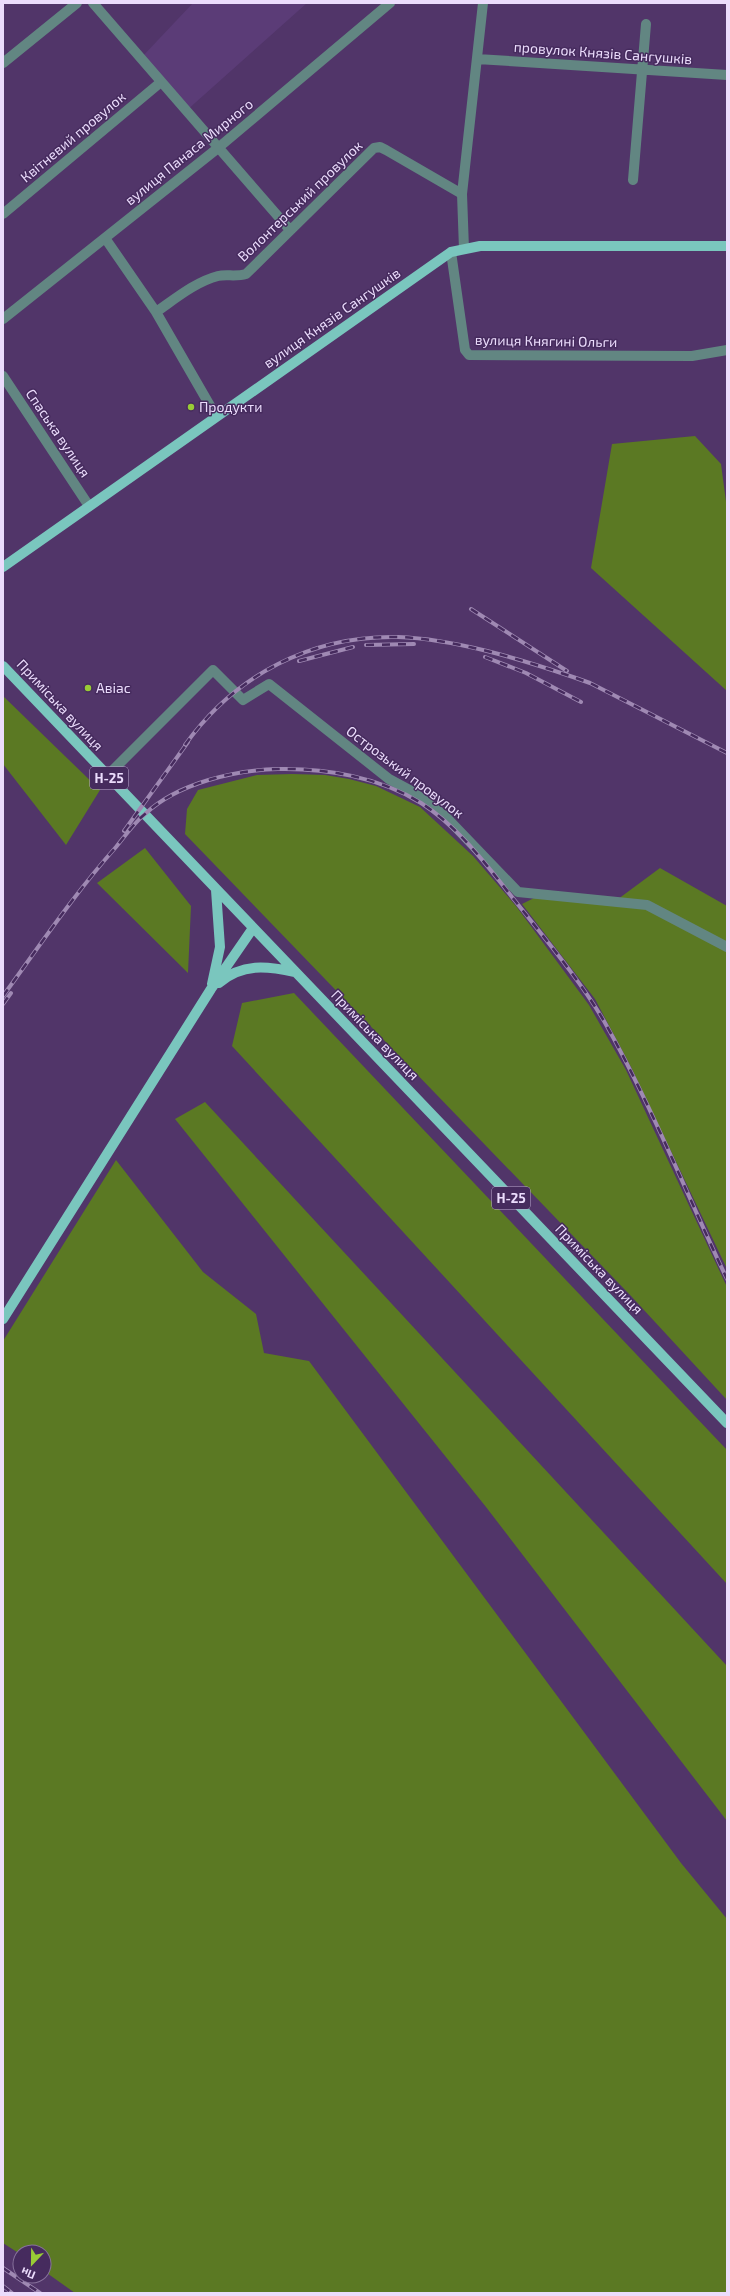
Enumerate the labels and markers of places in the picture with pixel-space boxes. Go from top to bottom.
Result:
place label: Продукти [199,398,262,415]
marker: Продукти [186,402,196,412]
place label: Авіас [96,679,131,696]
marker: Авіас [83,683,93,693]

